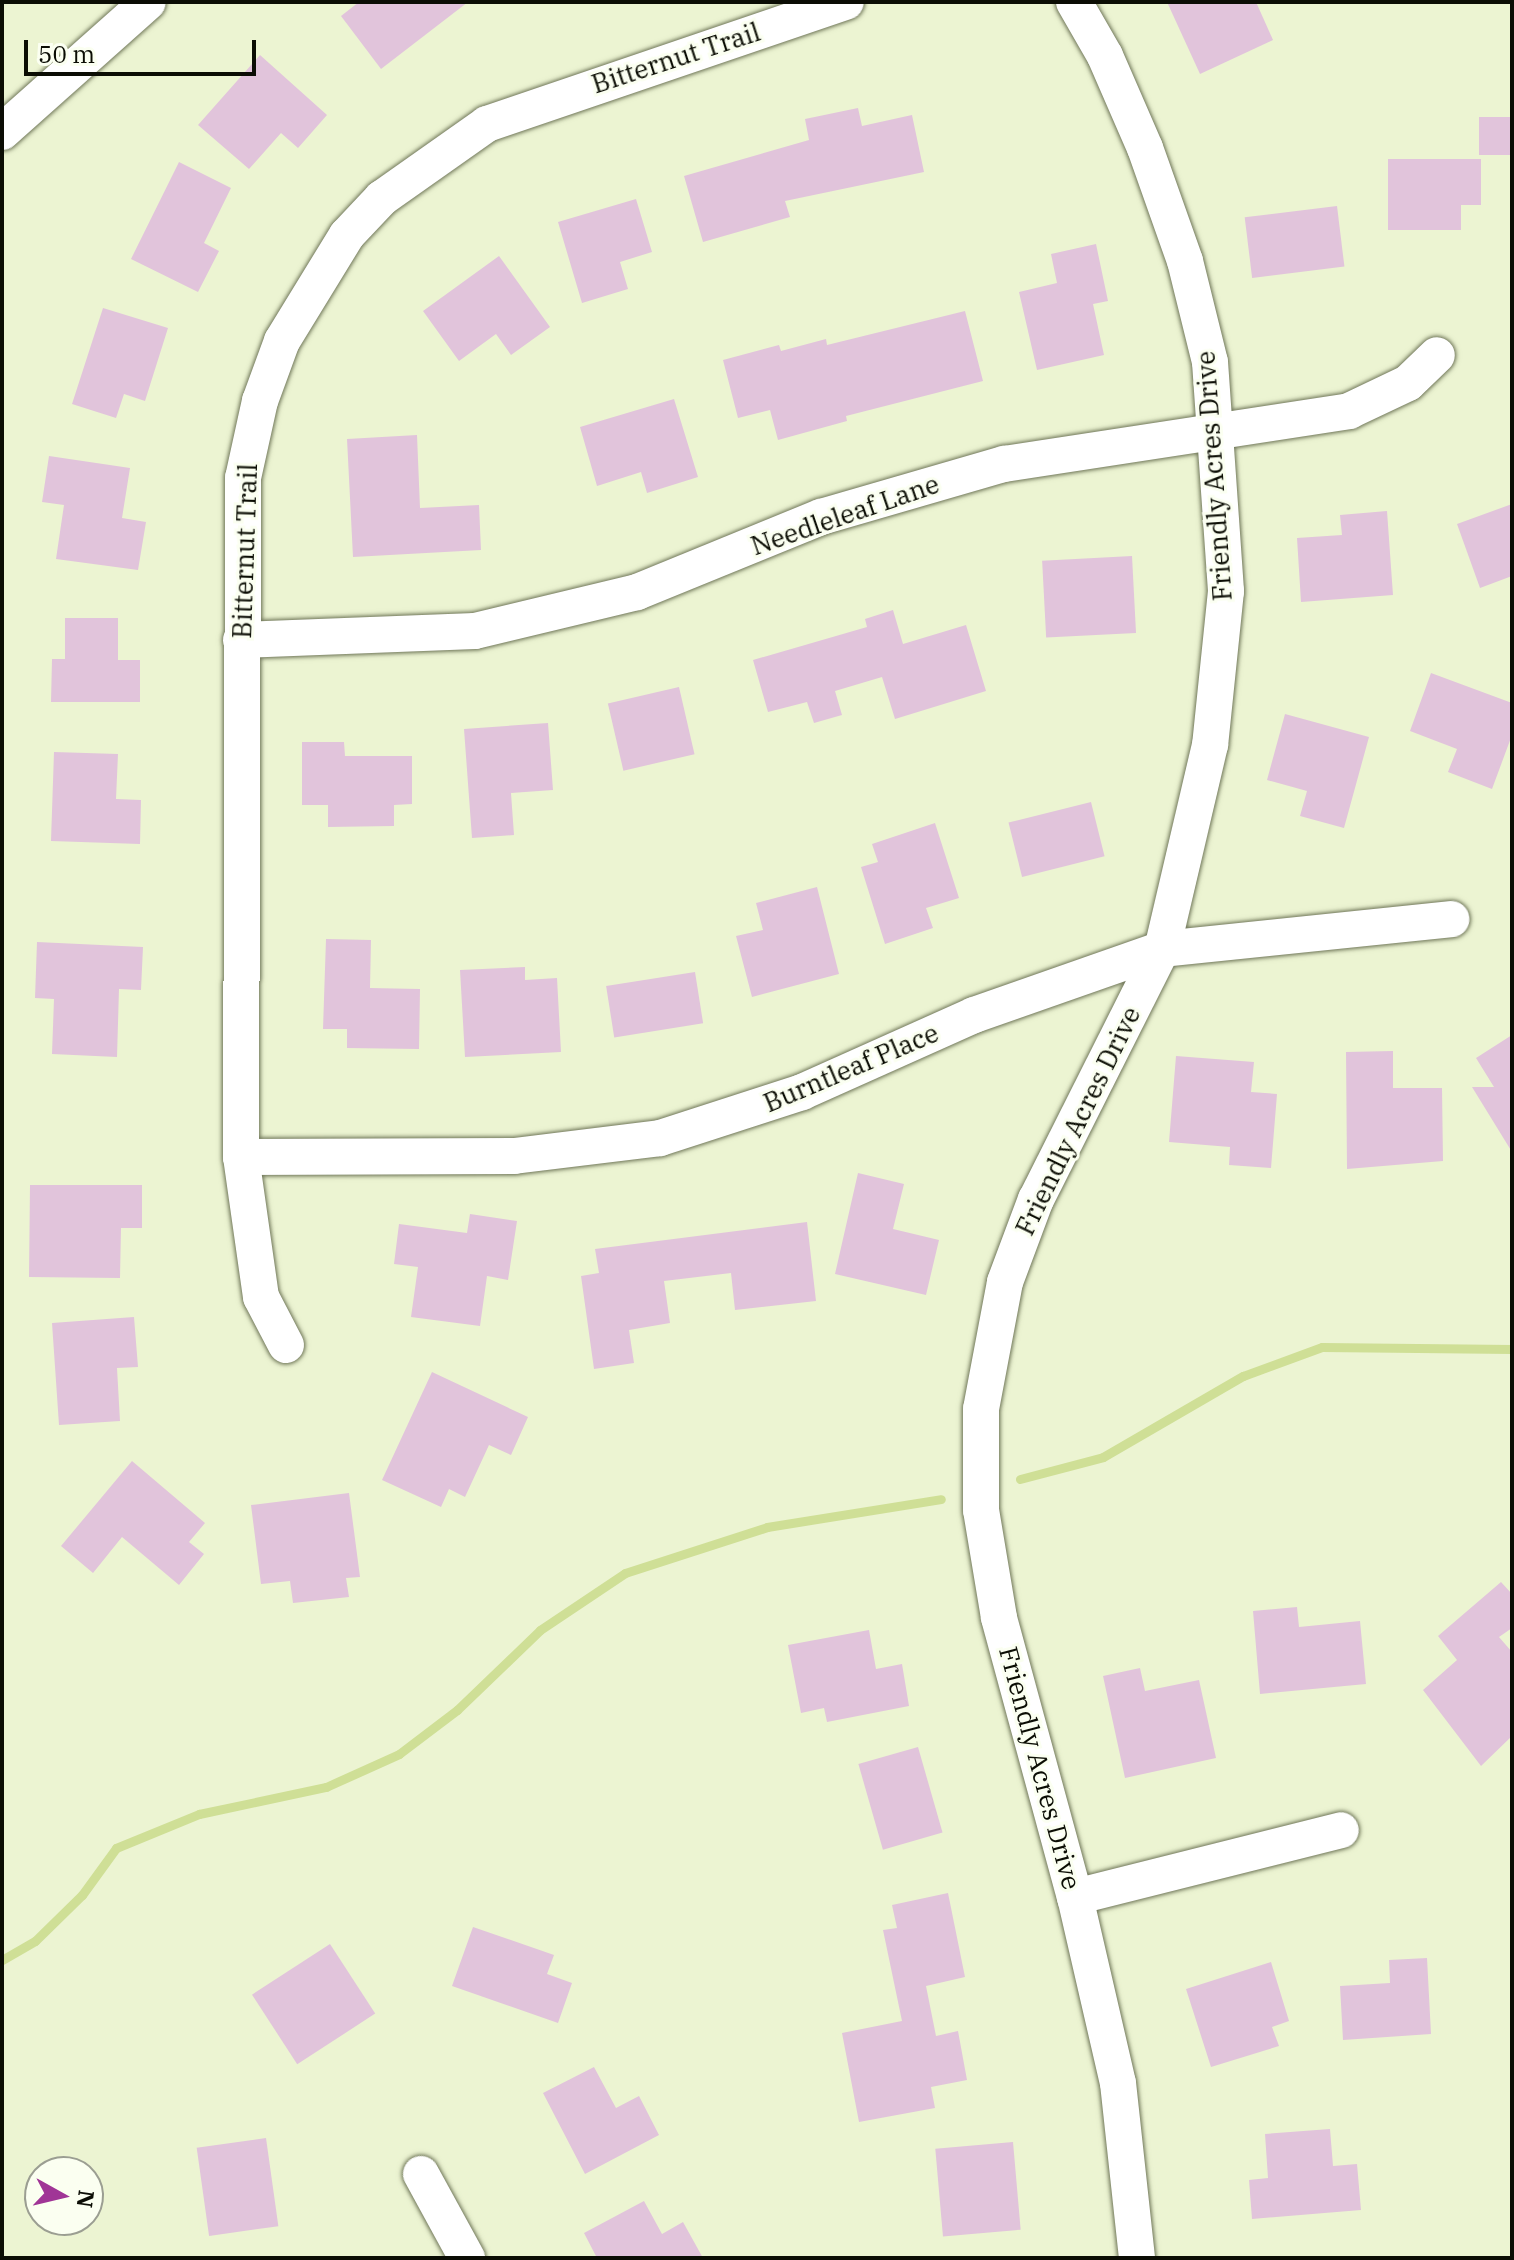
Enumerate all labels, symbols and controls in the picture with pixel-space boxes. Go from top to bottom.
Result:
street label: Bitternut Trail [588,16,764,100]
scale bar [28,24,260,74]
text: 50 m [38,38,95,70]
street label: Friendly Acres Drive [1190,350,1238,602]
street label: Bitternut Trail [226,463,264,639]
street label: Needleleaf Lane [747,468,943,562]
street label: Friendly Acres Drive [1009,1002,1147,1240]
street label: Burntleaf Place [759,1017,943,1119]
street label: Friendly Acres Drive [993,1643,1087,1893]
north arrow [24,2156,104,2236]
text: N [71,2188,102,2210]

